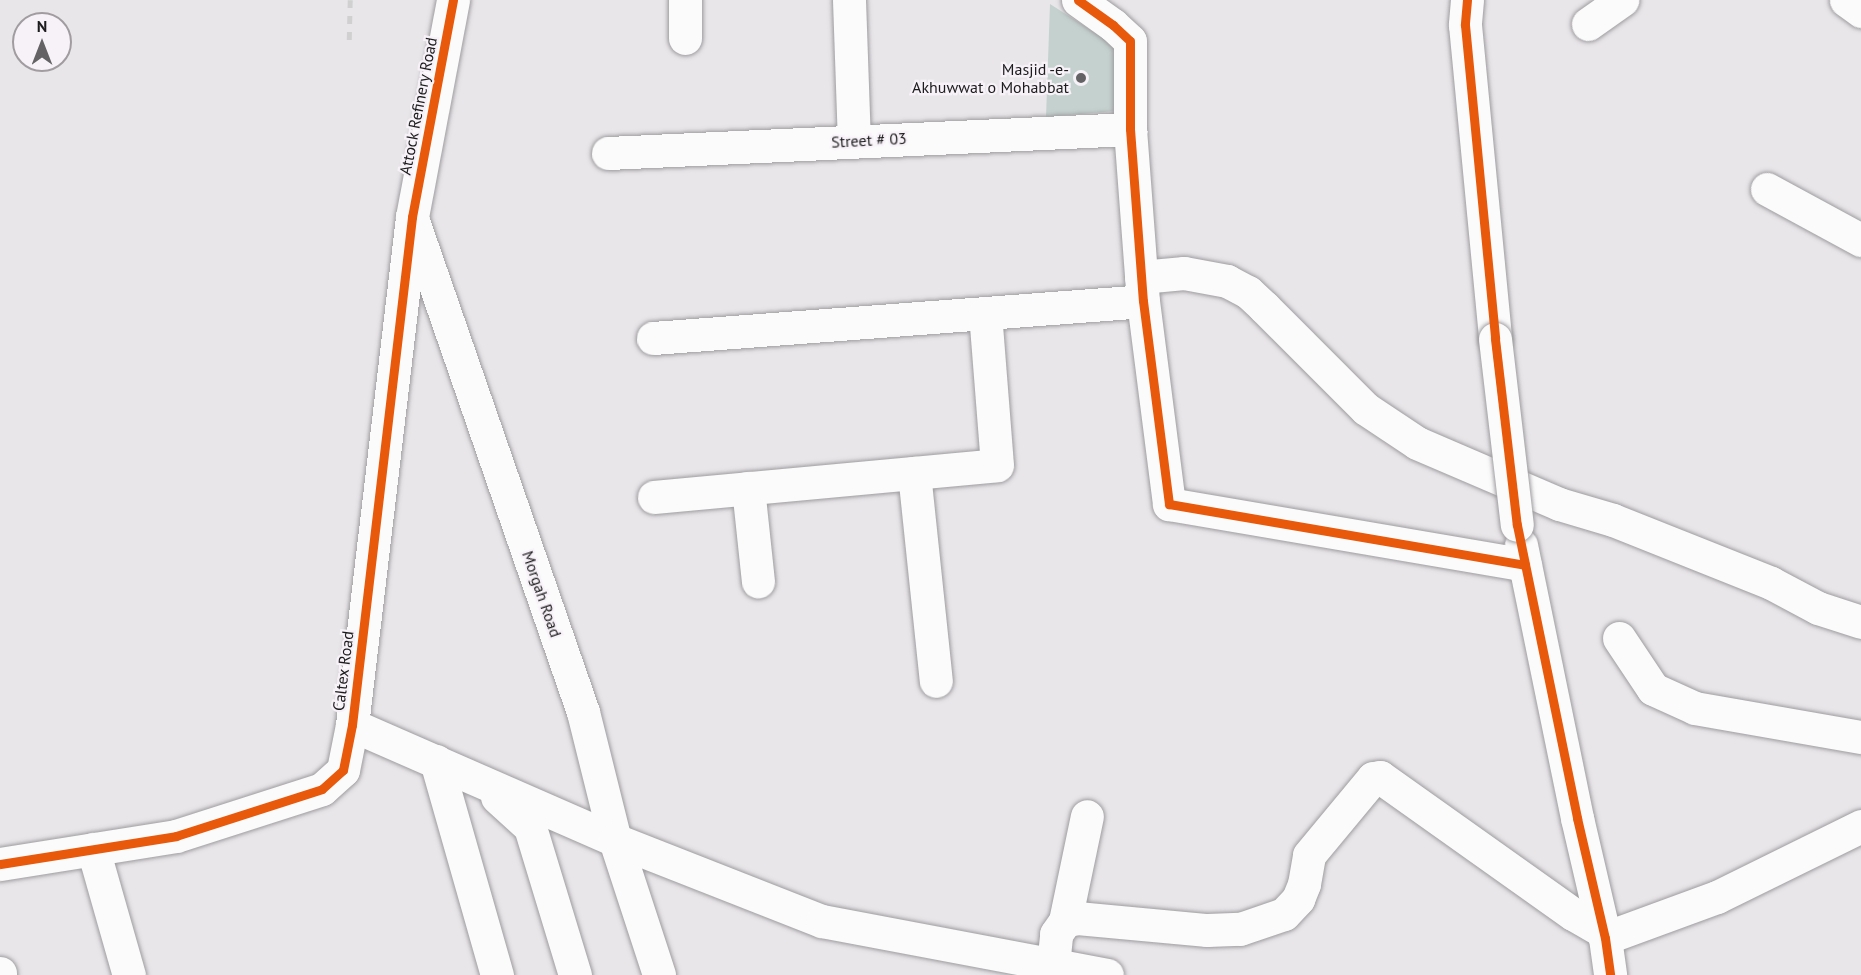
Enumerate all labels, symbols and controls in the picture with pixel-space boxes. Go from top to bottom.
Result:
north arrow [12,12,72,72]
text: N [37,16,47,36]
street label: Attock Refinery Road [395,35,441,177]
place label: Masjid -e- Akhuwwat o Mohabbat [912,59,1069,97]
marker: Masjid -e- Akhuwwat o Mohabbat [1074,71,1088,85]
street label: Street # 03 [831,128,907,152]
street label: Morgah Road [518,548,566,640]
street label: Caltex Road [329,630,357,712]

